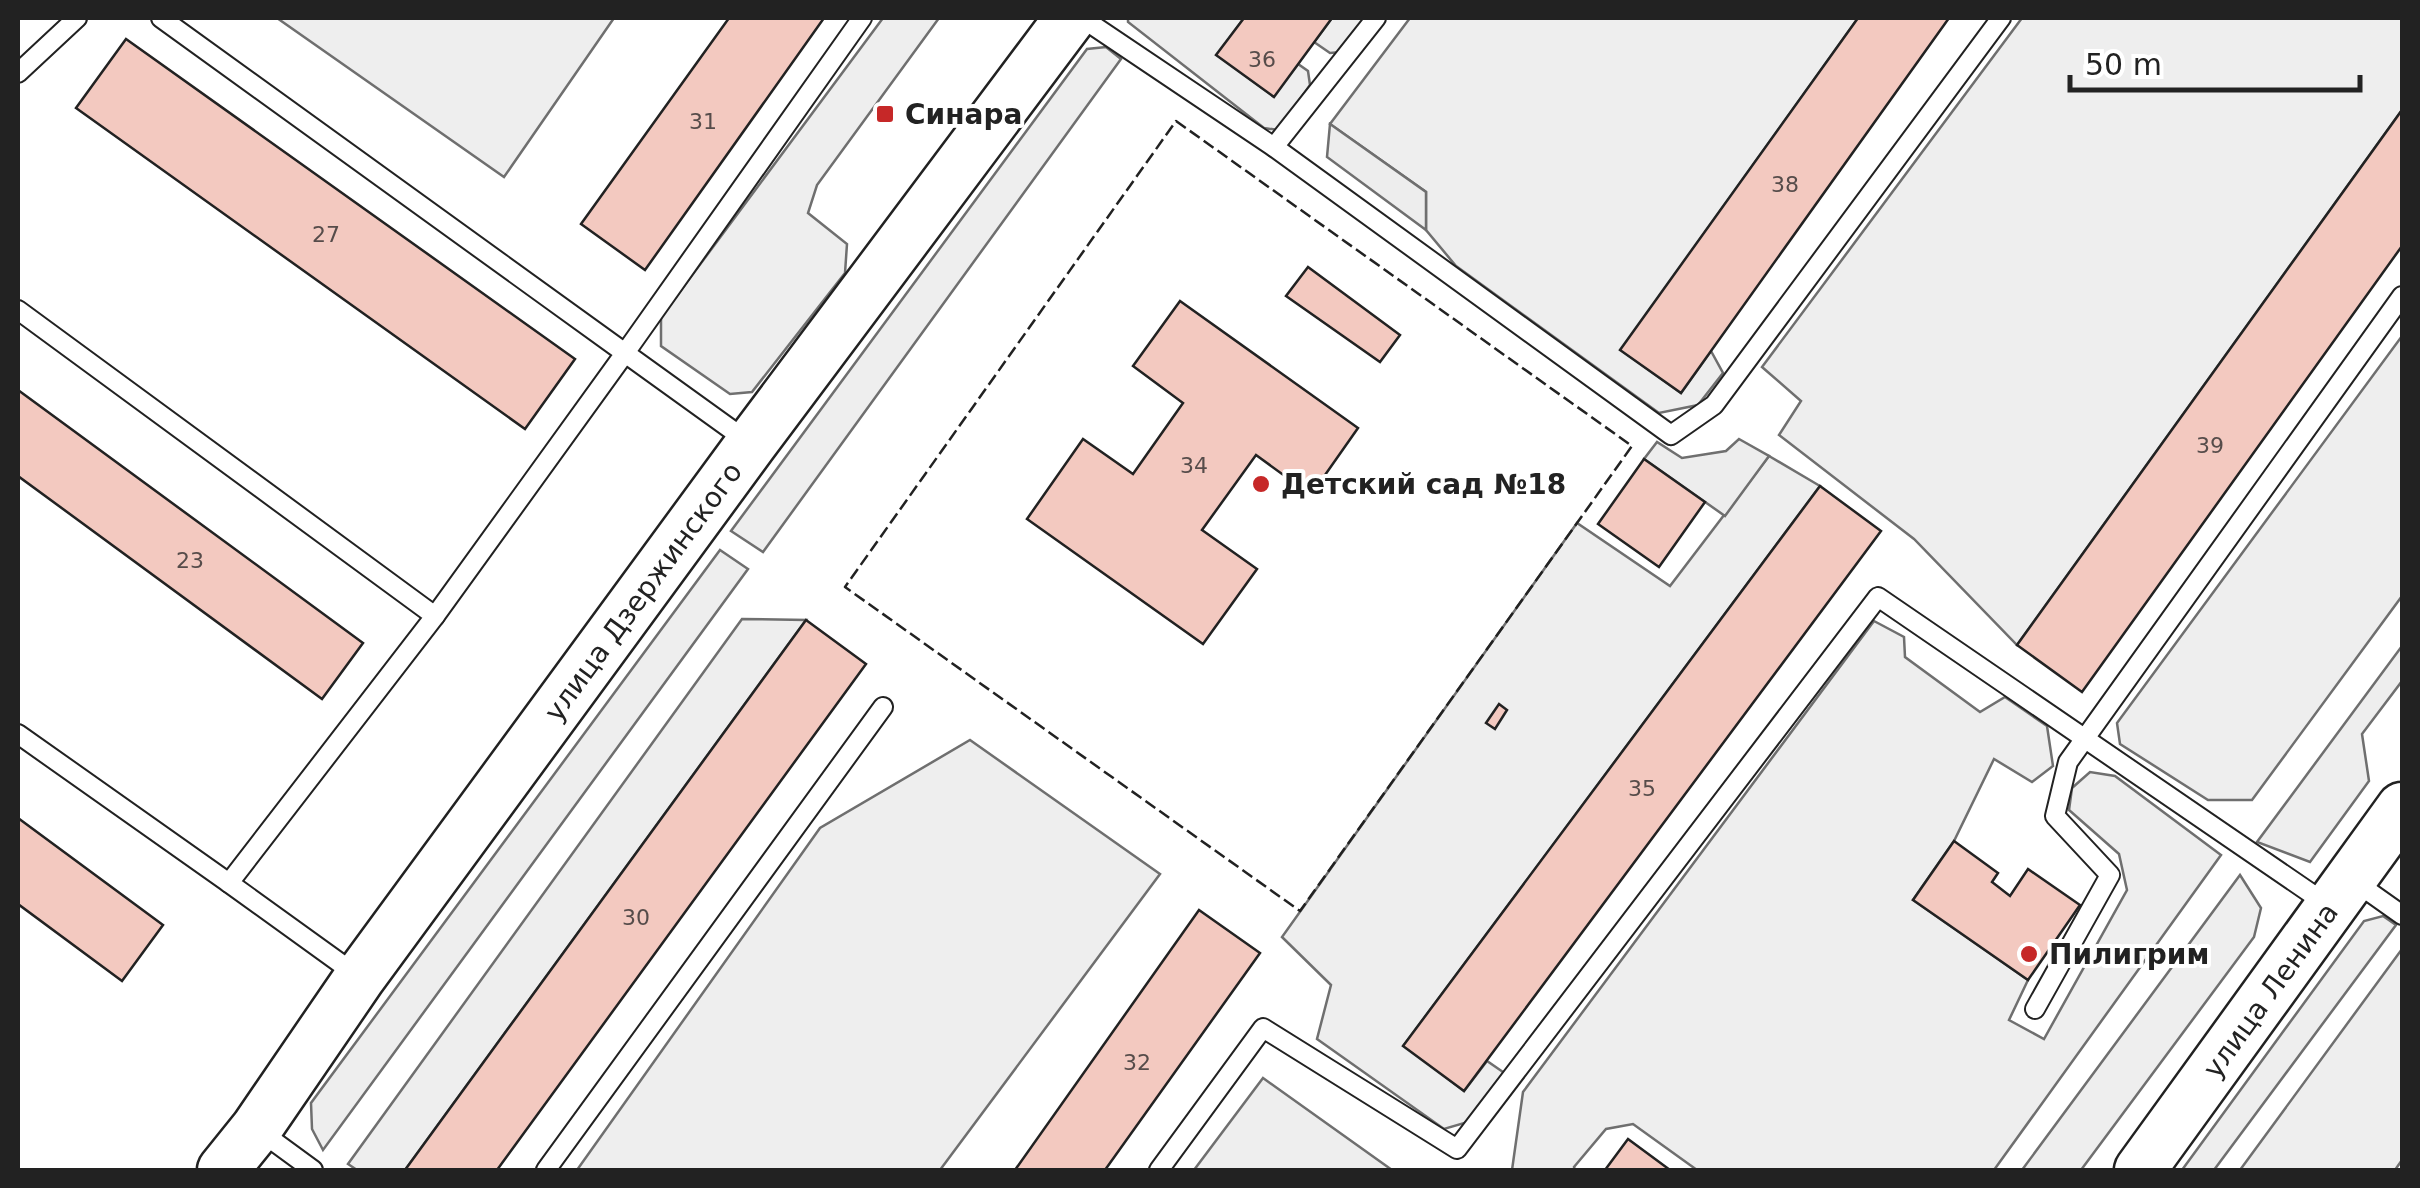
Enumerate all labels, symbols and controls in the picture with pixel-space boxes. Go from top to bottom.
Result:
scale bar [2070,30,2360,92]
house number: 36 [1248,47,1276,72]
text: 50 m [2085,47,2162,82]
place label: Синара [905,98,1022,131]
marker: Синара [874,103,896,125]
house number: 31 [689,109,717,134]
house number: 38 [1771,172,1799,197]
house number: 27 [312,222,340,247]
house number: 39 [2196,433,2224,458]
house number: 34 [1180,453,1208,478]
street label: улица Дзержинского [537,456,749,727]
place label: Детский сад №18 [1281,468,1566,501]
marker: Детский сад №18 [1250,473,1272,495]
house number: 23 [176,548,204,573]
house number: 35 [1628,776,1656,801]
street label: улица Ленина [2196,896,2345,1084]
house number: 30 [622,905,650,930]
place label: Пилигрим [2049,938,2209,971]
marker: Пилигрим [2018,943,2040,965]
house number: 32 [1123,1050,1151,1075]

